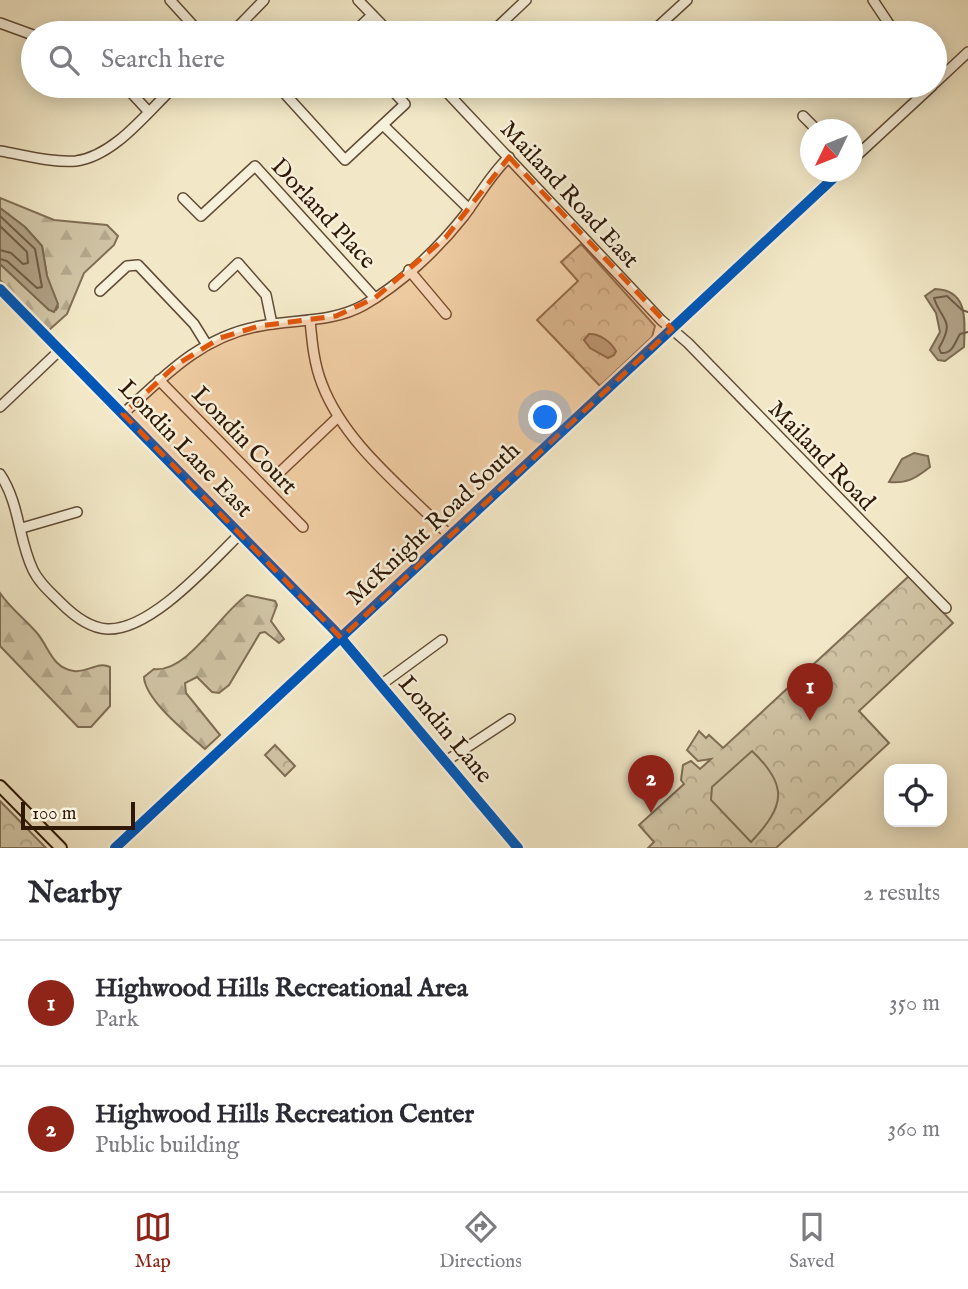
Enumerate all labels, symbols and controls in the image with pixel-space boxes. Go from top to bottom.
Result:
search box [21,21,947,98]
icon: search [45,41,83,79]
text: Search here [101,43,225,76]
street label: Mailand Road East [493,115,645,275]
north arrow [800,119,863,182]
street label: Dorland Place [264,152,382,276]
street label: Londin Lane East [111,373,259,525]
street label: Londin Court [184,380,304,502]
street label: Mailand Road [761,394,881,518]
your location [528,400,562,434]
street label: McKnight Road South [341,435,528,613]
pin: 1 [787,663,833,721]
street label: Londin Lane [391,670,499,790]
pin: 2 [628,755,674,813]
map controls [884,764,947,827]
button: locate [884,764,947,827]
scale bar [21,799,135,831]
text: 100 m [32,802,76,826]
text: Nearby [28,875,121,913]
text: 2 results [863,879,940,908]
text: Highwood Hills Recreational Area [95,972,468,1005]
text: 1 [47,989,55,1018]
text: 350 m [889,989,940,1018]
text: Park [95,1005,139,1034]
text: Highwood Hills Recreation Center [95,1098,474,1131]
text: 2 [46,1115,56,1144]
text: 360 m [888,1115,940,1144]
text: Public building [95,1131,239,1160]
tab: Map [134,1208,172,1274]
tab: Directions [439,1208,522,1274]
tab: Saved [789,1208,834,1274]

